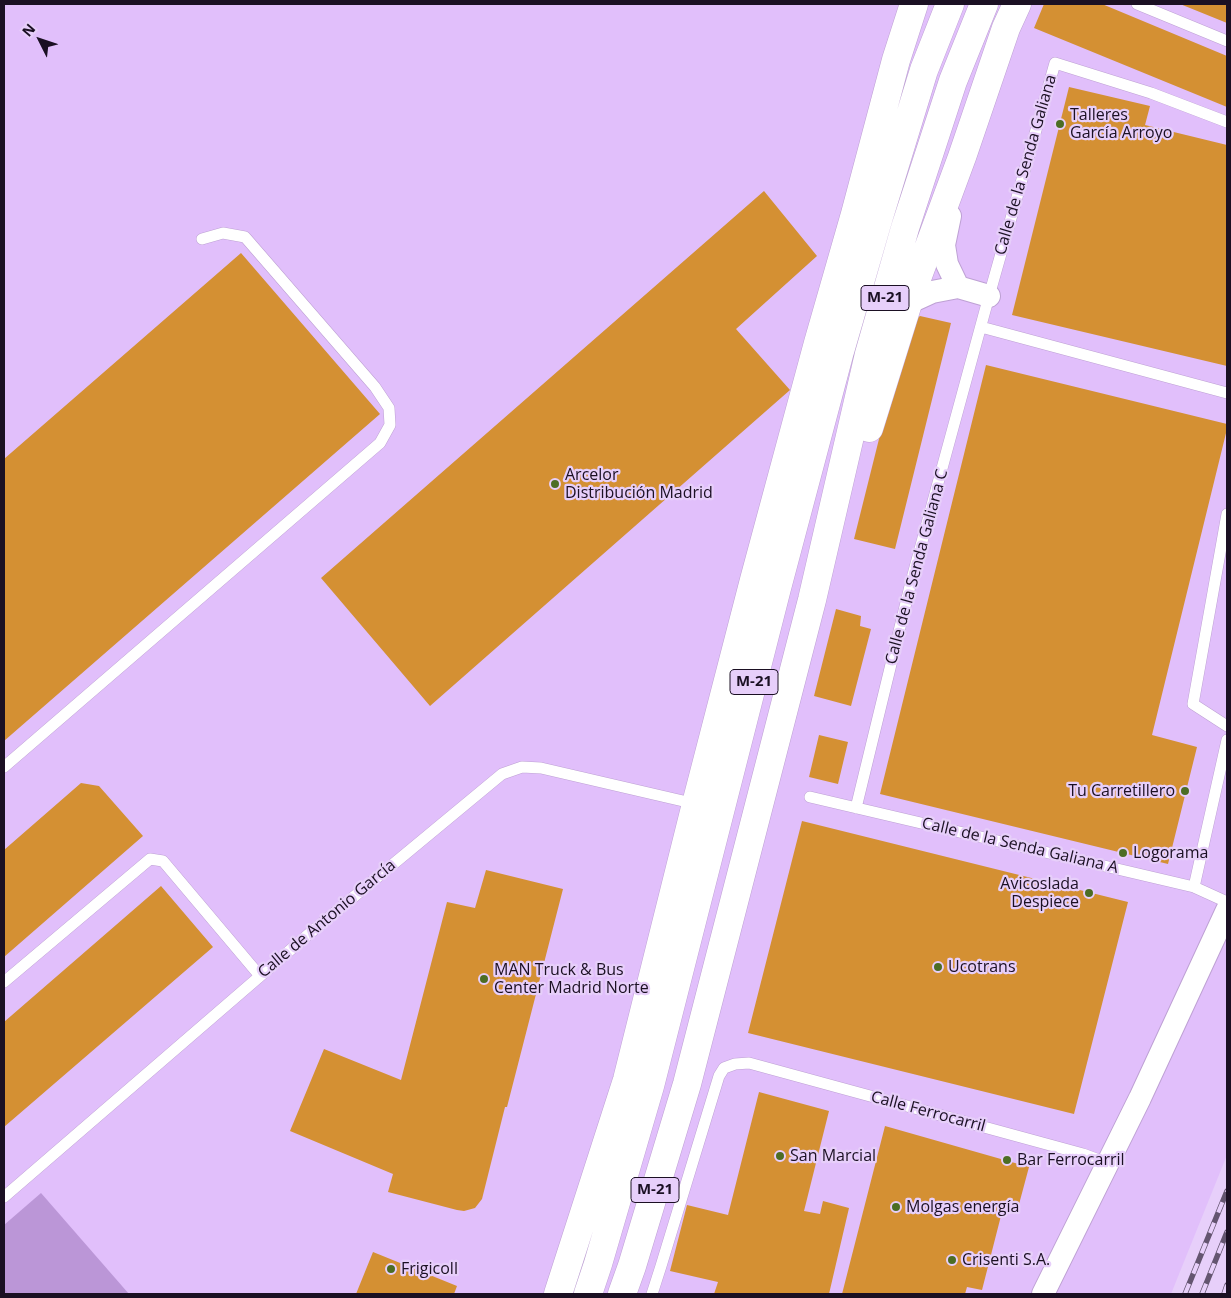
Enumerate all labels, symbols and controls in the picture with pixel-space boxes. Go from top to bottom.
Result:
north arrow [15,15,65,65]
text: N [17,19,39,40]
street label: Calle de la Senda Galiana [991,73,1061,257]
place label: Talleres García Arroyo [1070,105,1172,143]
marker: Talleres García Arroyo [1054,118,1066,130]
road number: M-21 [861,286,909,310]
place label: Arcelor Distribución Madrid [565,465,713,503]
street label: Calle de la Senda Galiana C [882,467,952,667]
marker: Arcelor Distribución Madrid [549,478,561,490]
road number: M-21 [730,670,778,694]
place label: Tu Carretillero [1068,781,1175,801]
marker: Tu Carretillero [1179,785,1191,797]
street label: Calle de la Senda Galiana A [920,814,1120,878]
place label: Logorama [1133,843,1208,863]
marker: Logorama [1117,847,1129,859]
street label: Calle de Antonio García [254,856,400,982]
place label: Avicoslada Despiece [1000,874,1079,912]
marker: Avicoslada Despiece [1083,887,1095,899]
place label: Ucotrans [948,957,1016,977]
place label: MAN Truck & Bus Center Madrid Norte [494,960,649,998]
marker: Ucotrans [932,961,944,973]
marker: MAN Truck & Bus Center Madrid Norte [478,973,490,985]
street label: Calle Ferrocarril [869,1087,987,1137]
place label: San Marcial [790,1146,876,1166]
marker: San Marcial [774,1150,786,1162]
place label: Bar Ferrocarril [1017,1150,1125,1170]
marker: Bar Ferrocarril [1001,1154,1013,1166]
road number: M-21 [631,1178,679,1202]
place label: Molgas energía [906,1197,1019,1217]
marker: Molgas energía [890,1201,902,1213]
place label: Crisenti S.A. [962,1250,1050,1270]
marker: Crisenti S.A. [946,1254,958,1266]
place label: Frigicoll [401,1259,458,1279]
marker: Frigicoll [385,1263,397,1275]

